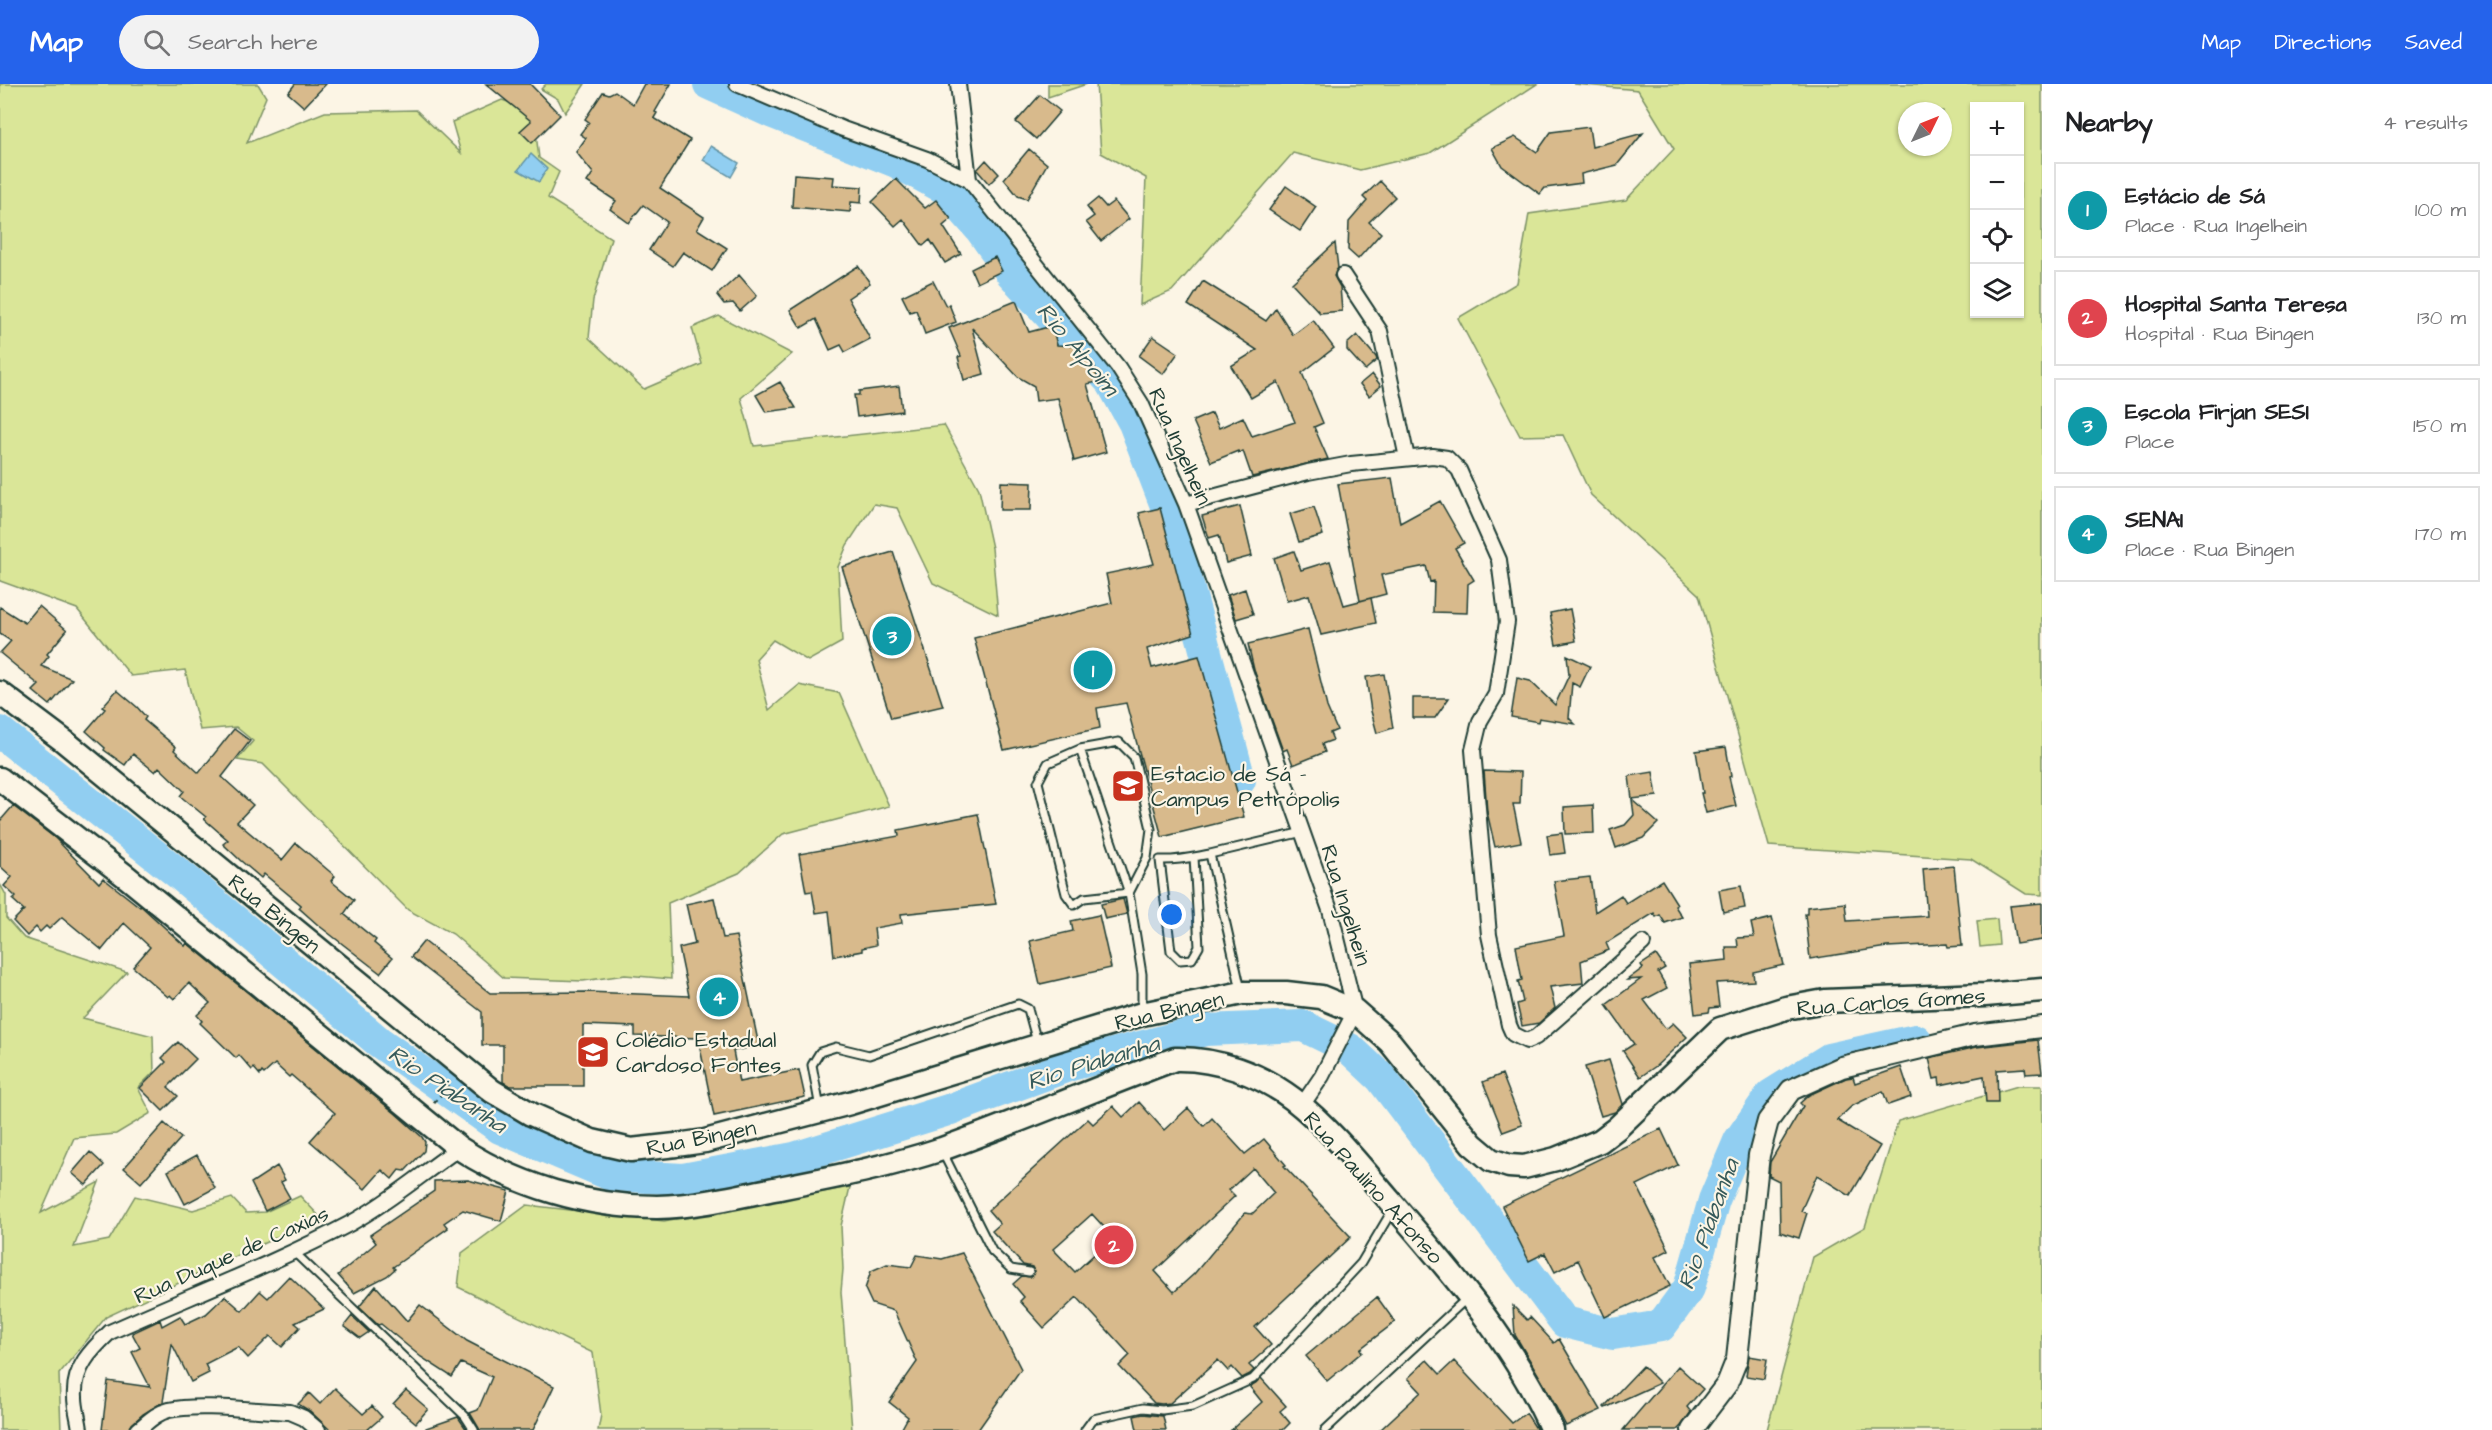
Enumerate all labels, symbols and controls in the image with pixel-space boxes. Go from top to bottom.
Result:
search box [119,15,539,69]
text: Map [30,23,83,62]
icon: search [140,26,173,59]
text: Search here [188,27,318,58]
text: Map [2201,28,2241,57]
text: Directions [2274,28,2372,57]
text: Saved [2405,28,2462,57]
north arrow [1898,102,1952,156]
map controls [1970,102,2024,318]
button: + [1970,102,2024,156]
text: Nearby [2066,105,2153,141]
text: 4 results [2383,109,2468,137]
button: − [1970,156,2024,210]
text: Estácio de Sá [2125,181,2265,212]
text: 1 [2086,196,2089,224]
text: 100 m [2415,196,2466,224]
button: locate [1970,210,2024,264]
text: Place · Rua Ingelhein [2125,212,2307,240]
button: layers [1970,264,2024,318]
text: Hospital Santa Teresa [2125,289,2347,320]
water label: Rio Alpoim [1028,296,1128,405]
text: 2 [2082,304,2093,332]
text: 130 m [2417,304,2466,332]
text: Hospital · Rua Bingen [2125,320,2314,348]
street label: Rua Ingelhein [1139,383,1219,510]
text: Escola Firjan SESI [2125,397,2309,428]
text: 3 [2082,412,2093,440]
text: 150 m [2413,412,2466,440]
text: Place [2125,428,2175,456]
text: SENAI [2125,505,2183,536]
text: 4 [2081,520,2094,548]
text: 170 m [2415,520,2466,548]
text: Place · Rua Bingen [2125,536,2294,564]
pin: 3 [872,614,912,658]
pin: 1 [1074,648,1112,692]
place label: Estacio de Sá - Campus Petrópolis [1151,759,1340,815]
school or university icon: Estacio de Sá - Campus Petrópolis [1110,768,1146,804]
street label: Rua Ingelhein [1312,841,1379,970]
street label: Rua Bingen [221,867,327,962]
your location [1157,900,1186,929]
pin: 4 [700,974,738,1020]
street label: Rua Carlos Gomes [1796,980,1987,1025]
street label: Rua Bingen [1112,984,1227,1040]
place label: Colédio Estadual Cardoso Fontes [616,1025,781,1081]
water label: Rio Piabanha [1023,1026,1165,1099]
school or university icon: Colédio Estadual Cardoso Fontes [575,1034,611,1070]
water label: Rio Piabanha [381,1037,515,1143]
street label: Rua Paulino Afonso [1296,1105,1450,1272]
street label: Rua Bingen [644,1113,759,1165]
water label: Rio Piabanha [1670,1153,1749,1294]
street label: Rua Duque de Caxias [129,1198,334,1312]
pin: 2 [1094,1222,1134,1268]

